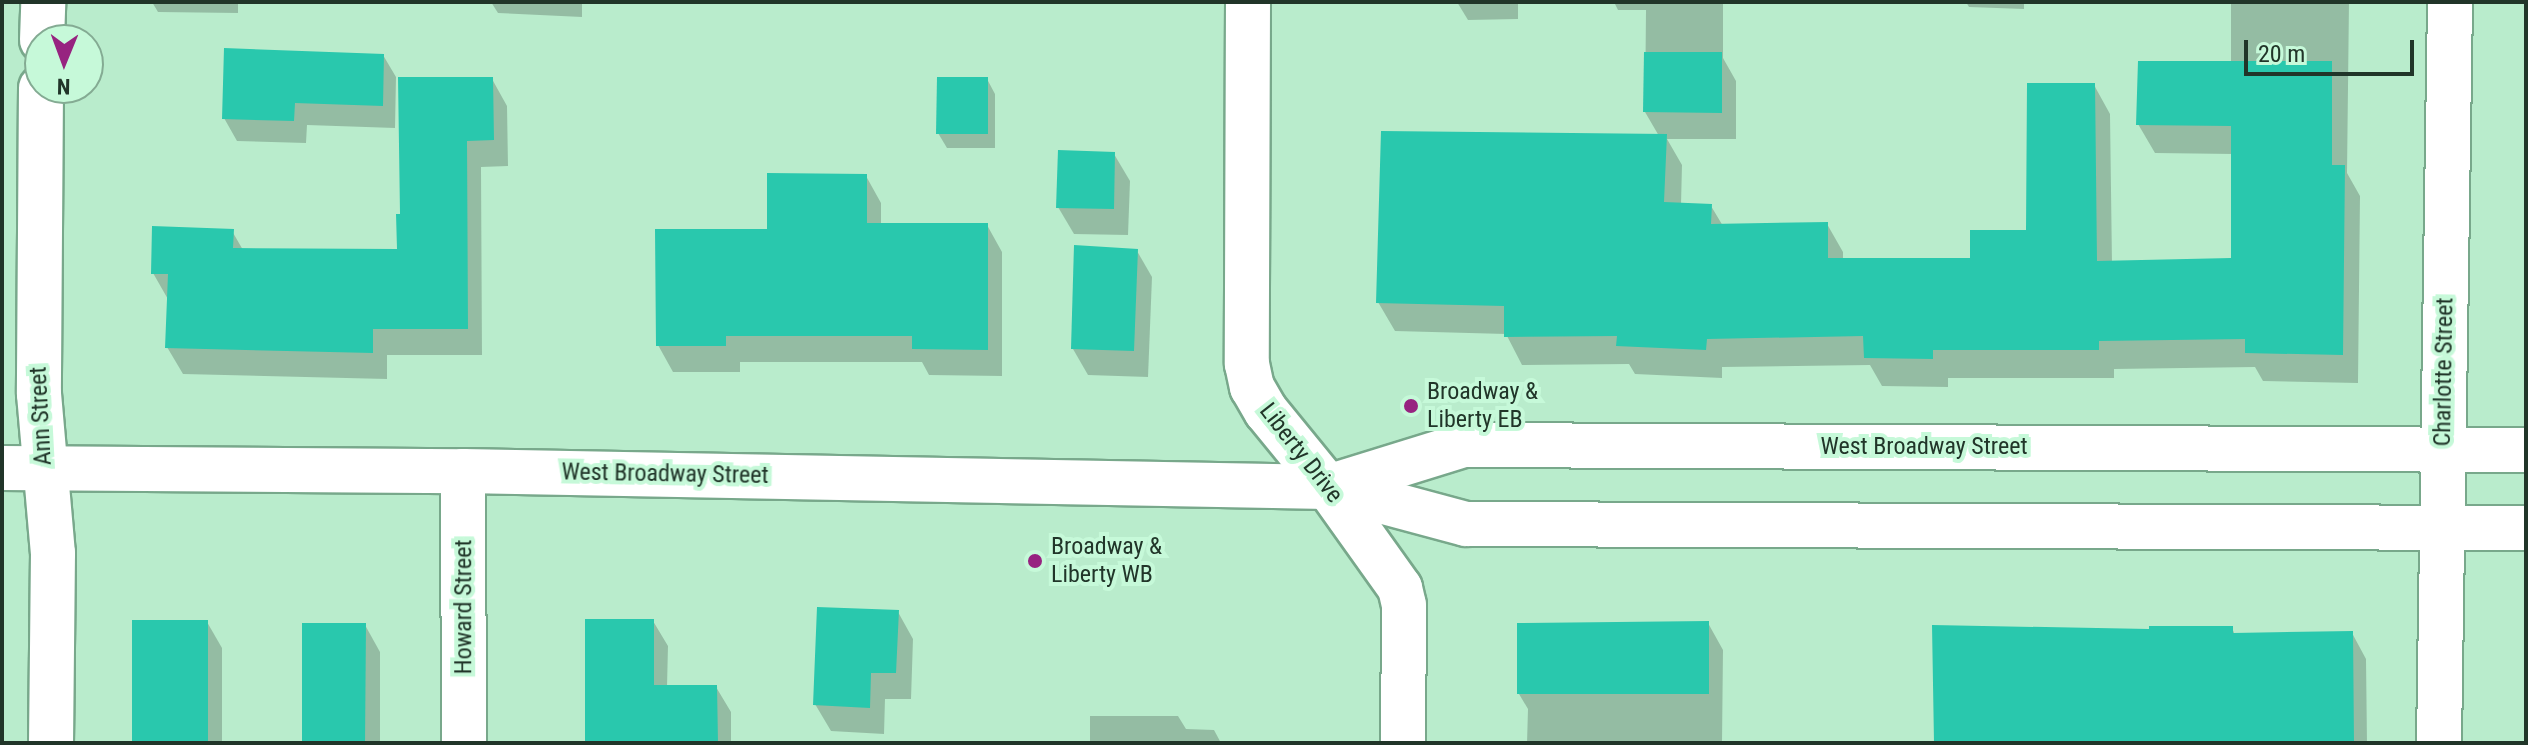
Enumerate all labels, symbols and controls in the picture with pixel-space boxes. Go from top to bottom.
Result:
north arrow [24,24,104,104]
scale bar [2248,24,2418,74]
text: 20 m [2258,40,2305,68]
text: N [57,74,71,99]
street label: Charlotte Street [2428,297,2460,447]
street label: Ann Street [24,366,58,466]
place label: Broadway & Liberty EB [1427,378,1538,434]
street label: Liberty Drive [1253,397,1349,509]
marker: Broadway & Liberty EB [1402,397,1420,415]
street label: West Broadway Street [1820,433,2028,461]
street label: West Broadway Street [561,458,769,490]
place label: Broadway & Liberty WB [1051,533,1162,589]
street label: Howard Street [450,540,478,674]
marker: Broadway & Liberty WB [1026,552,1044,570]

